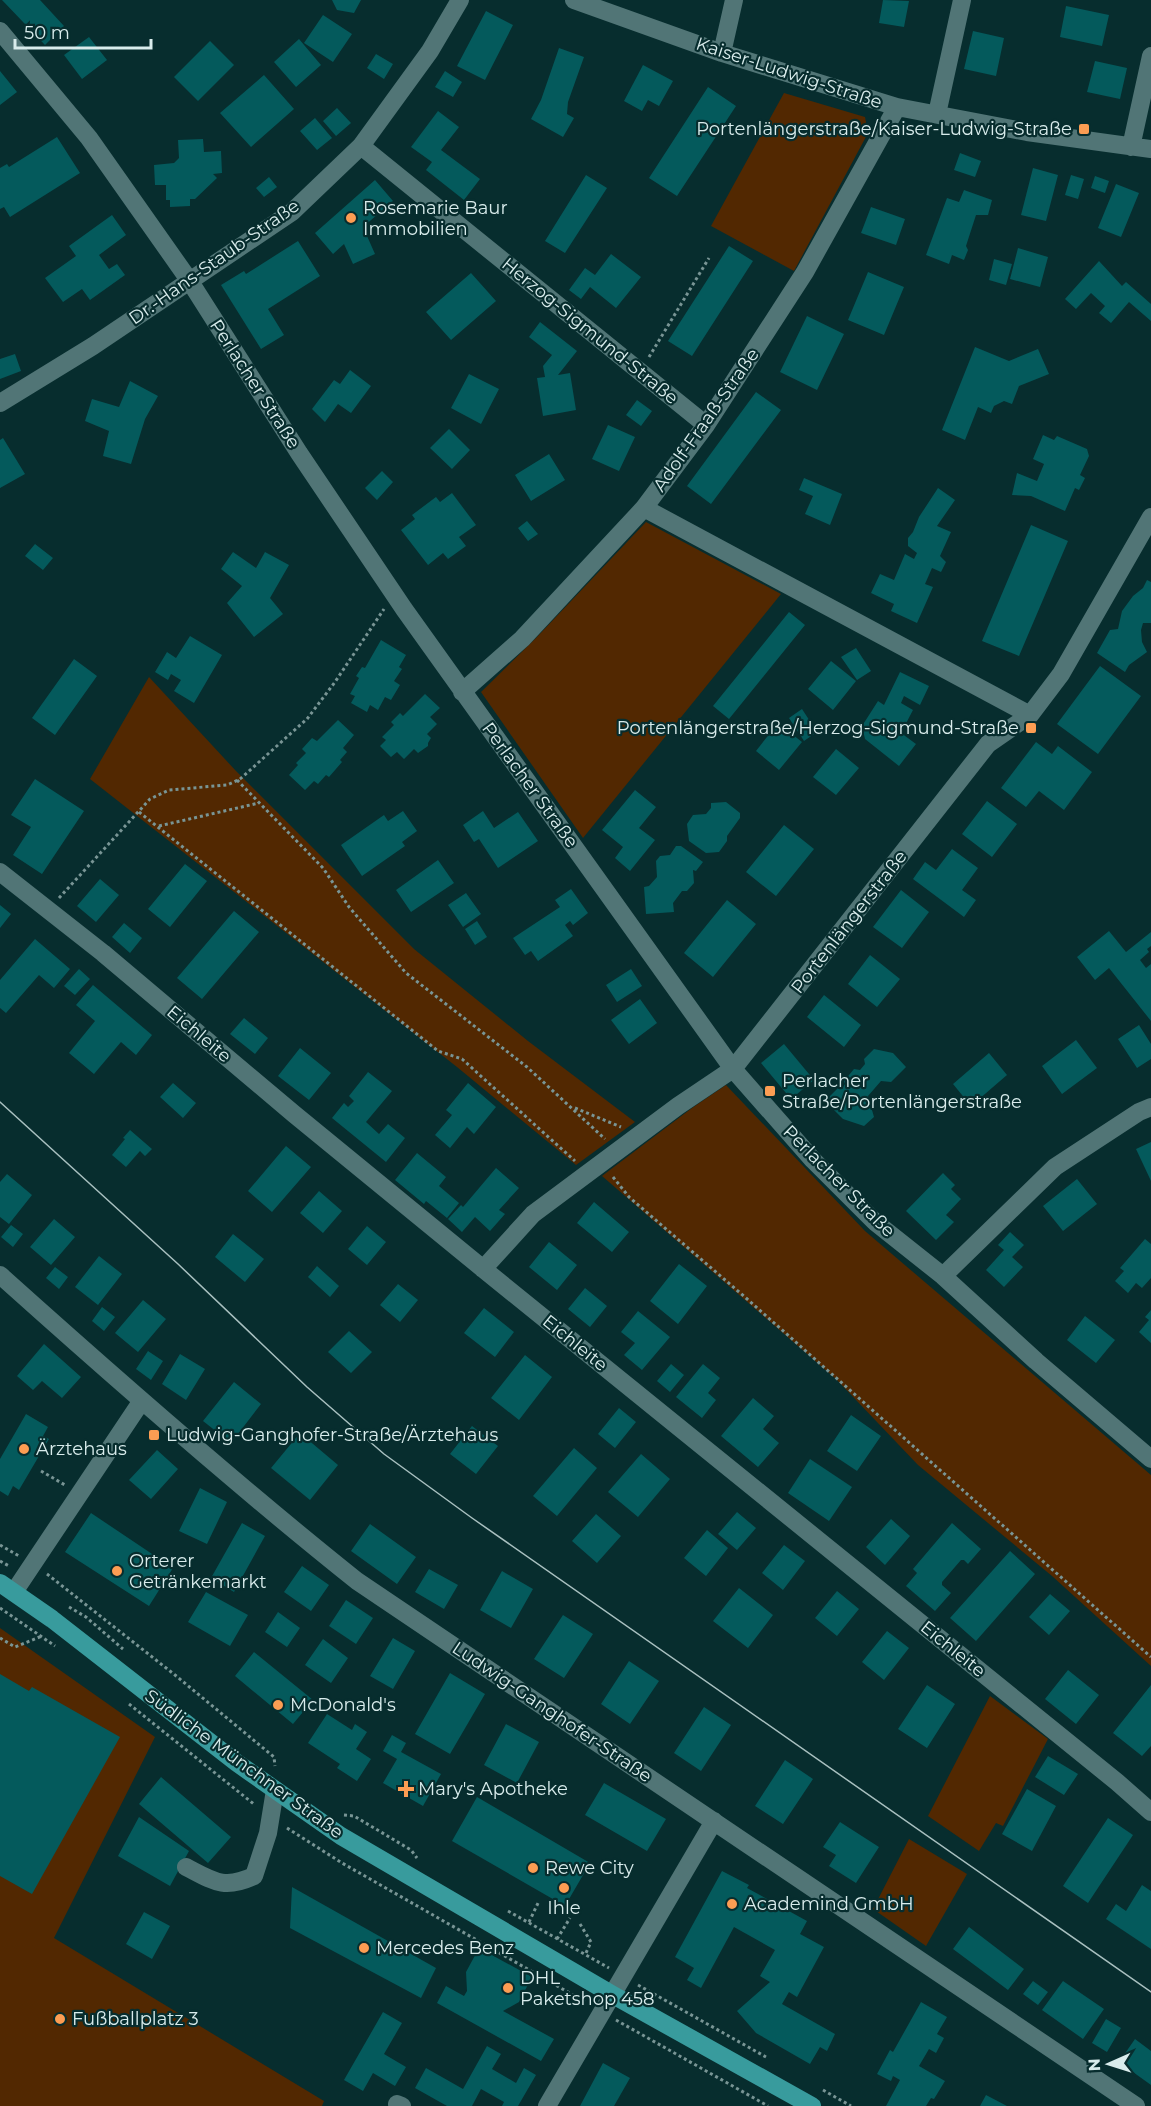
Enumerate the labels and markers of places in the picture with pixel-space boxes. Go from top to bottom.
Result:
place label: Portenlängerstraße/Kaiser-Ludwig-Straße [696,118,1072,140]
marker: Portenlängerstraße/Kaiser-Ludwig-Straße [1077,122,1091,136]
place label: Rosemarie Baur Immobilien [363,197,508,240]
marker: Rosemarie Baur Immobilien [344,211,358,225]
place label: Portenlängerstraße/Herzog-Sigmund-Straße [617,717,1019,739]
marker: Portenlängerstraße/Herzog-Sigmund-Straße [1024,721,1038,735]
place label: Perlacher Straße/Portenlängerstraße [782,1070,1022,1113]
marker: Perlacher Straße/Portenlängerstraße [763,1084,777,1098]
place label: Ludwig-Ganghofer-Straße/Ärztehaus [166,1424,498,1446]
marker: Ludwig-Ganghofer-Straße/Ärztehaus [147,1428,161,1442]
place label: Ärztehaus [36,1438,127,1460]
marker: Ärztehaus [17,1442,31,1456]
place label: Orterer Getränkemarkt [129,1550,267,1593]
marker: Orterer Getränkemarkt [110,1564,124,1578]
place label: McDonald's [290,1694,396,1716]
marker: McDonald's [271,1698,285,1712]
place label: Mary's Apotheke [418,1778,568,1800]
marker: Mary's Apotheke [399,1782,413,1796]
place label: Rewe City [545,1857,634,1879]
marker: Rewe City [526,1861,540,1875]
marker: Ihle [557,1881,571,1895]
place label: Academind GmbH [744,1893,914,1915]
place label: Ihle [547,1897,581,1919]
marker: Academind GmbH [725,1897,739,1911]
place label: Mercedes Benz [376,1937,514,1959]
marker: Mercedes Benz [357,1941,371,1955]
place label: DHL Paketshop 458 [520,1967,655,2010]
marker: DHL Paketshop 458 [501,1981,515,1995]
place label: Fußballplatz 3 [72,2008,199,2030]
marker: Fußballplatz 3 [53,2012,67,2026]

